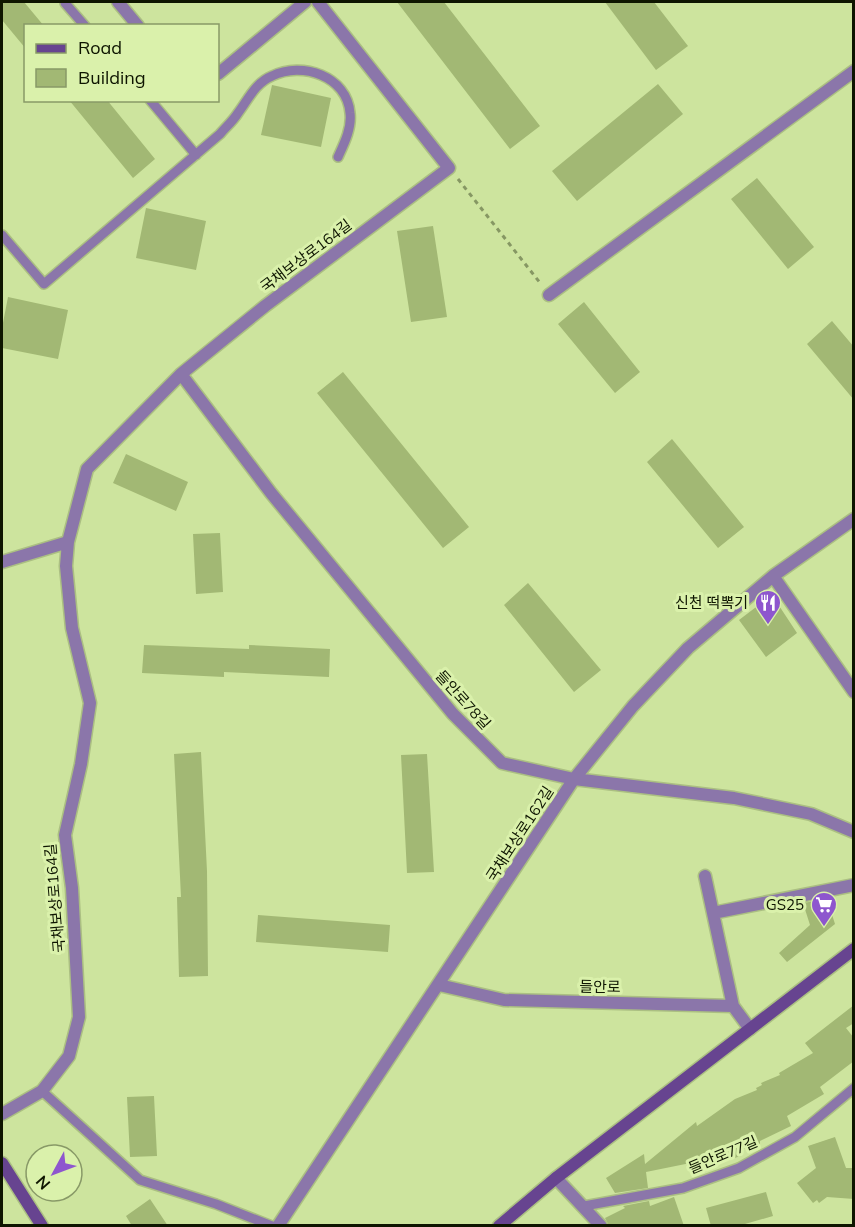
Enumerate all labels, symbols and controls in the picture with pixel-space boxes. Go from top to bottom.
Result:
legend [24,24,219,102]
text: Road [78,36,122,59]
text: Building [78,66,146,89]
street label: 국채보상로164길 [256,215,355,296]
restaurant icon: 신천 떡뽁기 [753,588,783,626]
place label: 신천 떡뽁기 [675,593,748,612]
street label: 들안로78길 [432,666,495,733]
street label: 국채보상로162길 [482,783,557,885]
street label: 국채보상로164길 [40,843,69,954]
supermarket icon: GS25 [809,890,839,928]
place label: GS25 [766,895,804,914]
street label: 들안로 [579,977,621,996]
street label: 들안로77길 [685,1131,760,1178]
north arrow [24,1143,84,1203]
text: N [31,1172,54,1194]

